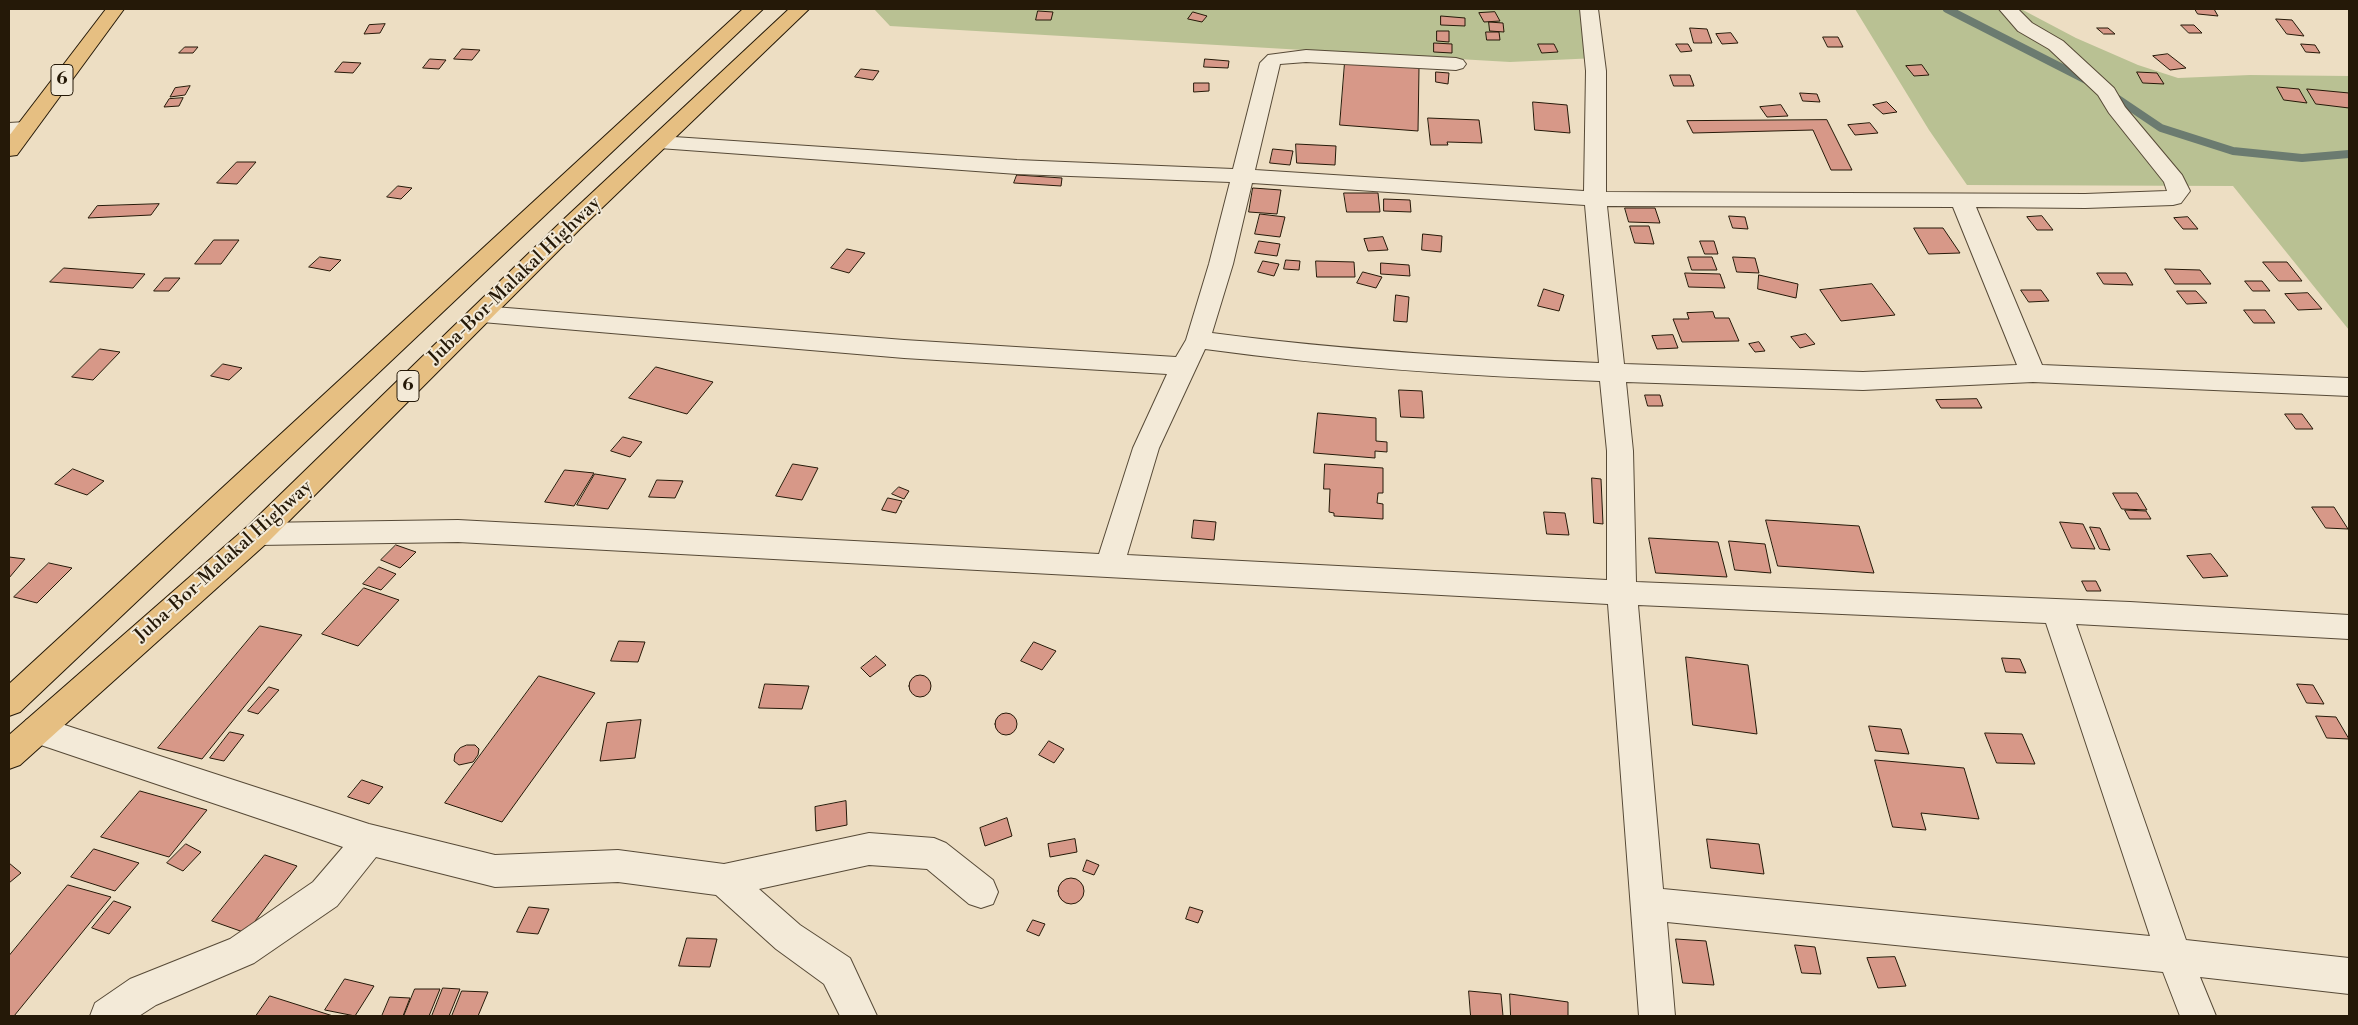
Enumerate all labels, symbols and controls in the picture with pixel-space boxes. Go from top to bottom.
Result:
road number: 6 [51,64,73,96]
street label: Juba-Bor-Malakal Highway [424,192,606,370]
road number: 6 [397,371,419,402]
street label: Juba-Bor-Malakal Highway [130,476,318,648]

